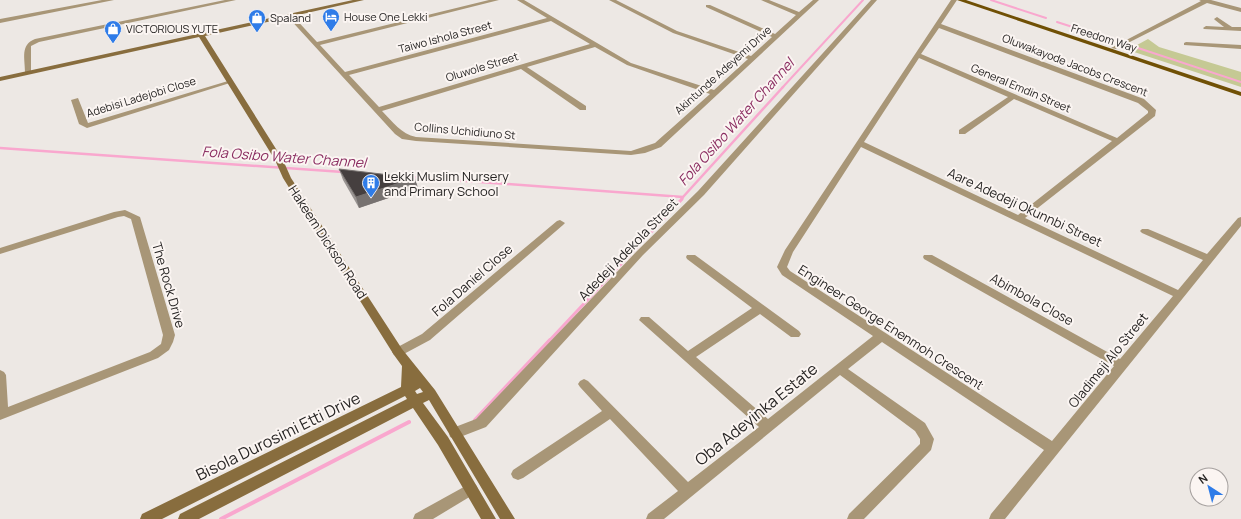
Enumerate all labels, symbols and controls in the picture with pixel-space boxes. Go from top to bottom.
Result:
hotel icon: House One Lekki [321,7,341,32]
shop icon: Spaland [247,8,267,33]
place label: House One Lekki [344,9,428,24]
place label: Spaland [270,10,311,25]
street label: Taiwo Ishola Street [397,17,493,56]
shop icon: VICTORIOUS YUTE [103,19,123,44]
street label: Freedom Way [1069,20,1139,55]
place label: VICTORIOUS YUTE [126,21,218,36]
street label: Akintunde Adeyemi Drive [671,22,775,117]
street label: Oluwakayode Jacobs Crescent [1000,30,1150,99]
street label: Oluwole Street [444,48,520,85]
water label: Fola Osibo Water Channel [673,53,799,189]
street label: General Emdin Street [969,60,1073,115]
street label: Adebisi Ladejobi Close [84,73,198,120]
street label: Collins Uchidiuno St [414,119,516,142]
water label: Fola Osibo Water Channel [201,141,369,172]
street label: Aare Adedeji Okunnbi Street [945,163,1105,251]
place label: Lekki Muslim Nursery and Primary School [384,167,509,200]
building icon: Lekki Muslim Nursery and Primary School [361,173,381,198]
street label: Hakeem Dickson Road [285,182,371,302]
street label: Adedeji Adekola Street [574,194,682,304]
street label: The Rock Drive [148,240,190,330]
street label: Fola Daniel Close [428,240,516,320]
street label: Engineer George Enenmoh Crescent [795,260,987,394]
street label: Abimbola Close [987,269,1077,330]
street label: Oladimeji Alo Street [1064,309,1152,411]
street label: Oba Adeyinka Estate [690,358,822,470]
street label: Bisola Durosimi Etti Drive [192,387,364,485]
north arrow [1189,467,1229,507]
text: N [1195,470,1211,487]

